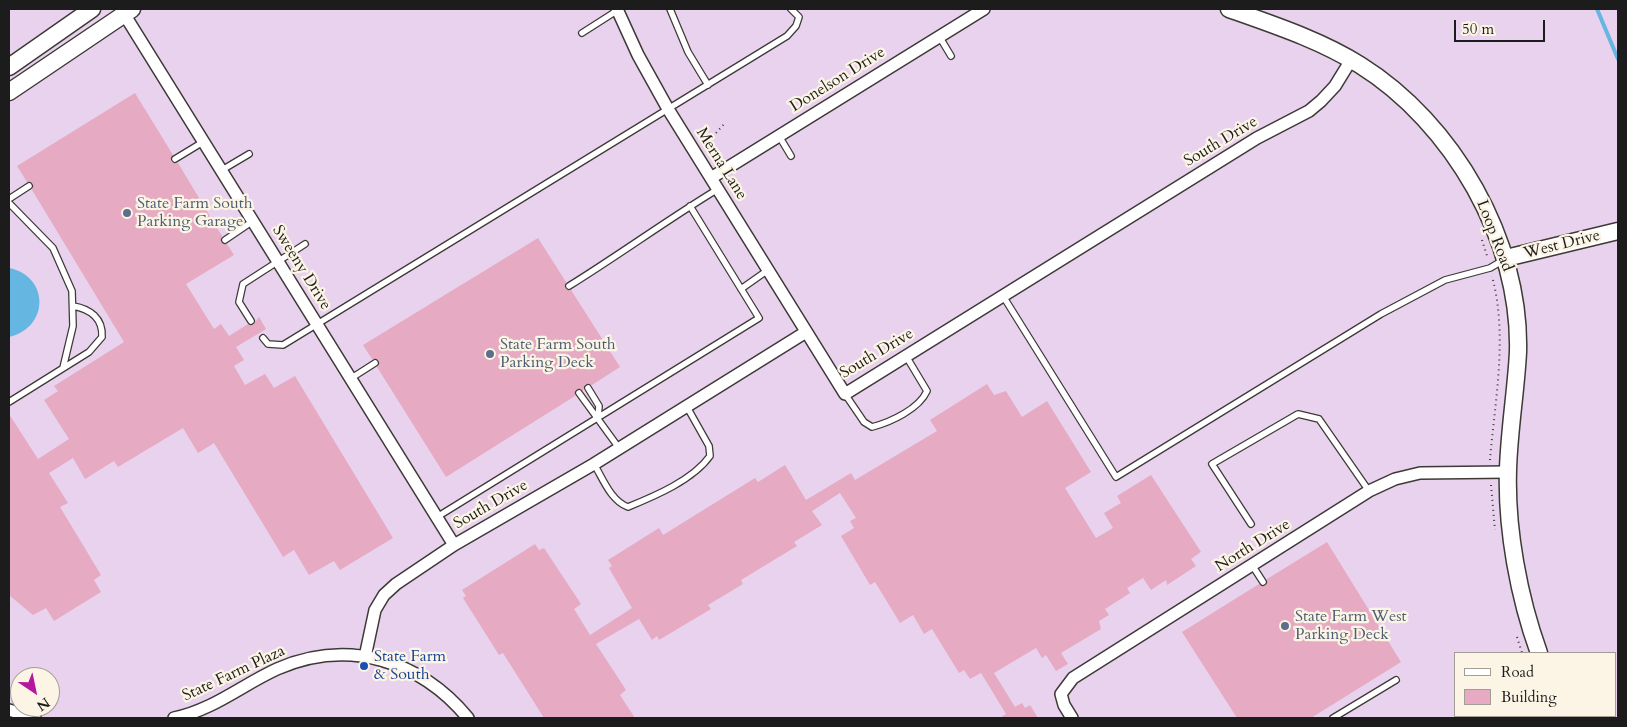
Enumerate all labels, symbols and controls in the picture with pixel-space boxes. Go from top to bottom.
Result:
scale bar [1457,10,1548,42]
text: 50 m [1462,19,1494,39]
street label: Donelson Drive [787,43,889,117]
street label: South Drive [1181,113,1261,171]
street label: Merna Lane [691,124,751,204]
place label: State Farm South Parking Garage [137,194,253,232]
street label: Loop Road [1472,198,1516,274]
marker: State Farm South Parking Garage [121,207,133,219]
street label: Sweeny Drive [267,222,335,314]
street label: West Drive [1522,226,1602,264]
street label: South Drive [837,325,917,383]
place label: State Farm South Parking Deck [500,335,616,373]
marker: State Farm South Parking Deck [484,348,496,360]
street label: South Drive [451,476,531,534]
street label: North Drive [1212,515,1294,577]
place label: State Farm West Parking Deck [1295,607,1407,645]
marker: State Farm West Parking Deck [1279,620,1291,632]
street label: State Farm Plaza [180,642,288,706]
place label: State Farm & South [374,647,446,685]
legend [1454,652,1617,717]
marker: State Farm & South [358,660,370,672]
text: Road [1501,662,1534,682]
north arrow [10,667,60,717]
text: Building [1501,687,1557,707]
text: N [33,693,53,715]

